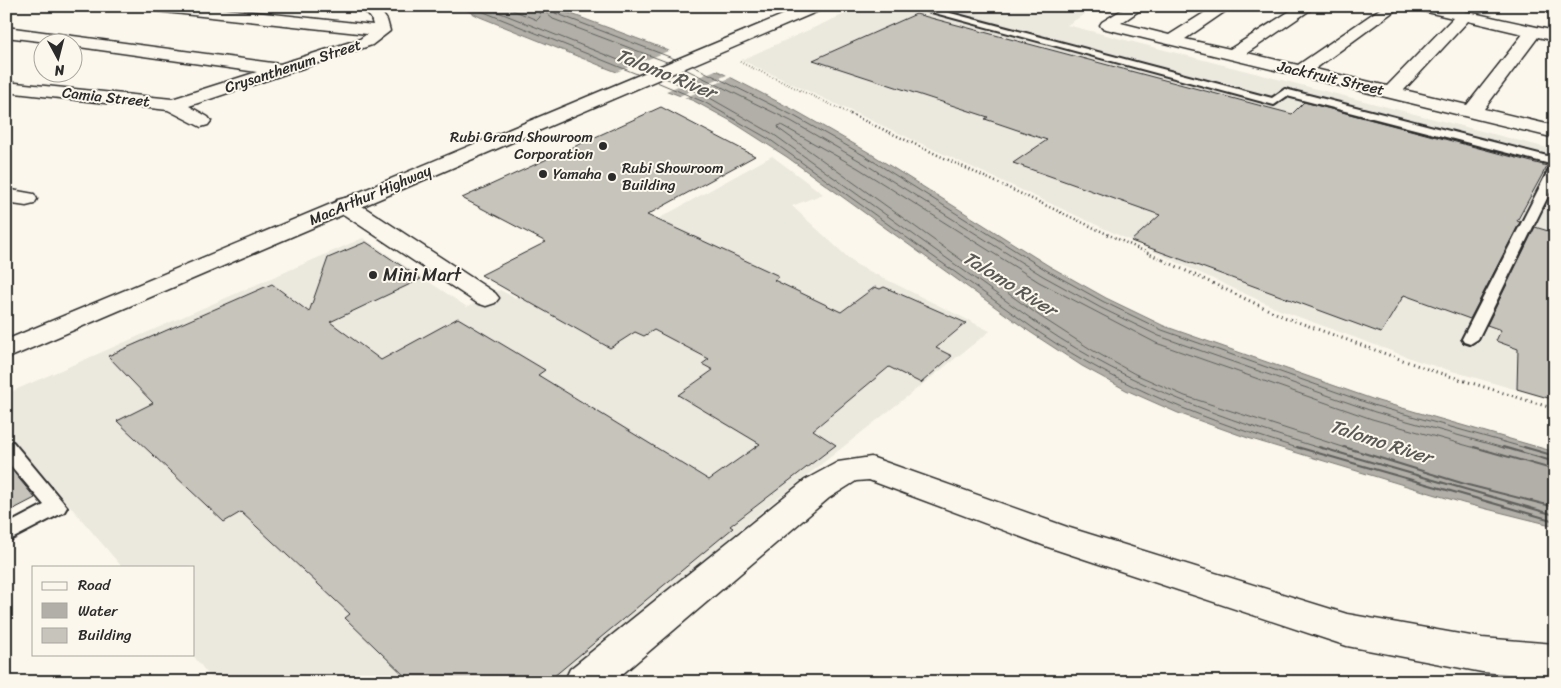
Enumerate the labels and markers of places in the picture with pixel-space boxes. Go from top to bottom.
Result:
place label: Rubi Grand Showroom Corporation [450,124,593,167]
marker: Rubi Grand Showroom Corporation [597,140,609,152]
place label: Rubi Showroom Building [622,155,723,198]
place label: Yamaha [553,161,602,187]
marker: Yamaha [537,168,549,180]
marker: Rubi Showroom Building [606,171,618,183]
place label: Mini Mart [383,259,462,291]
marker: Mini Mart [367,269,379,281]

